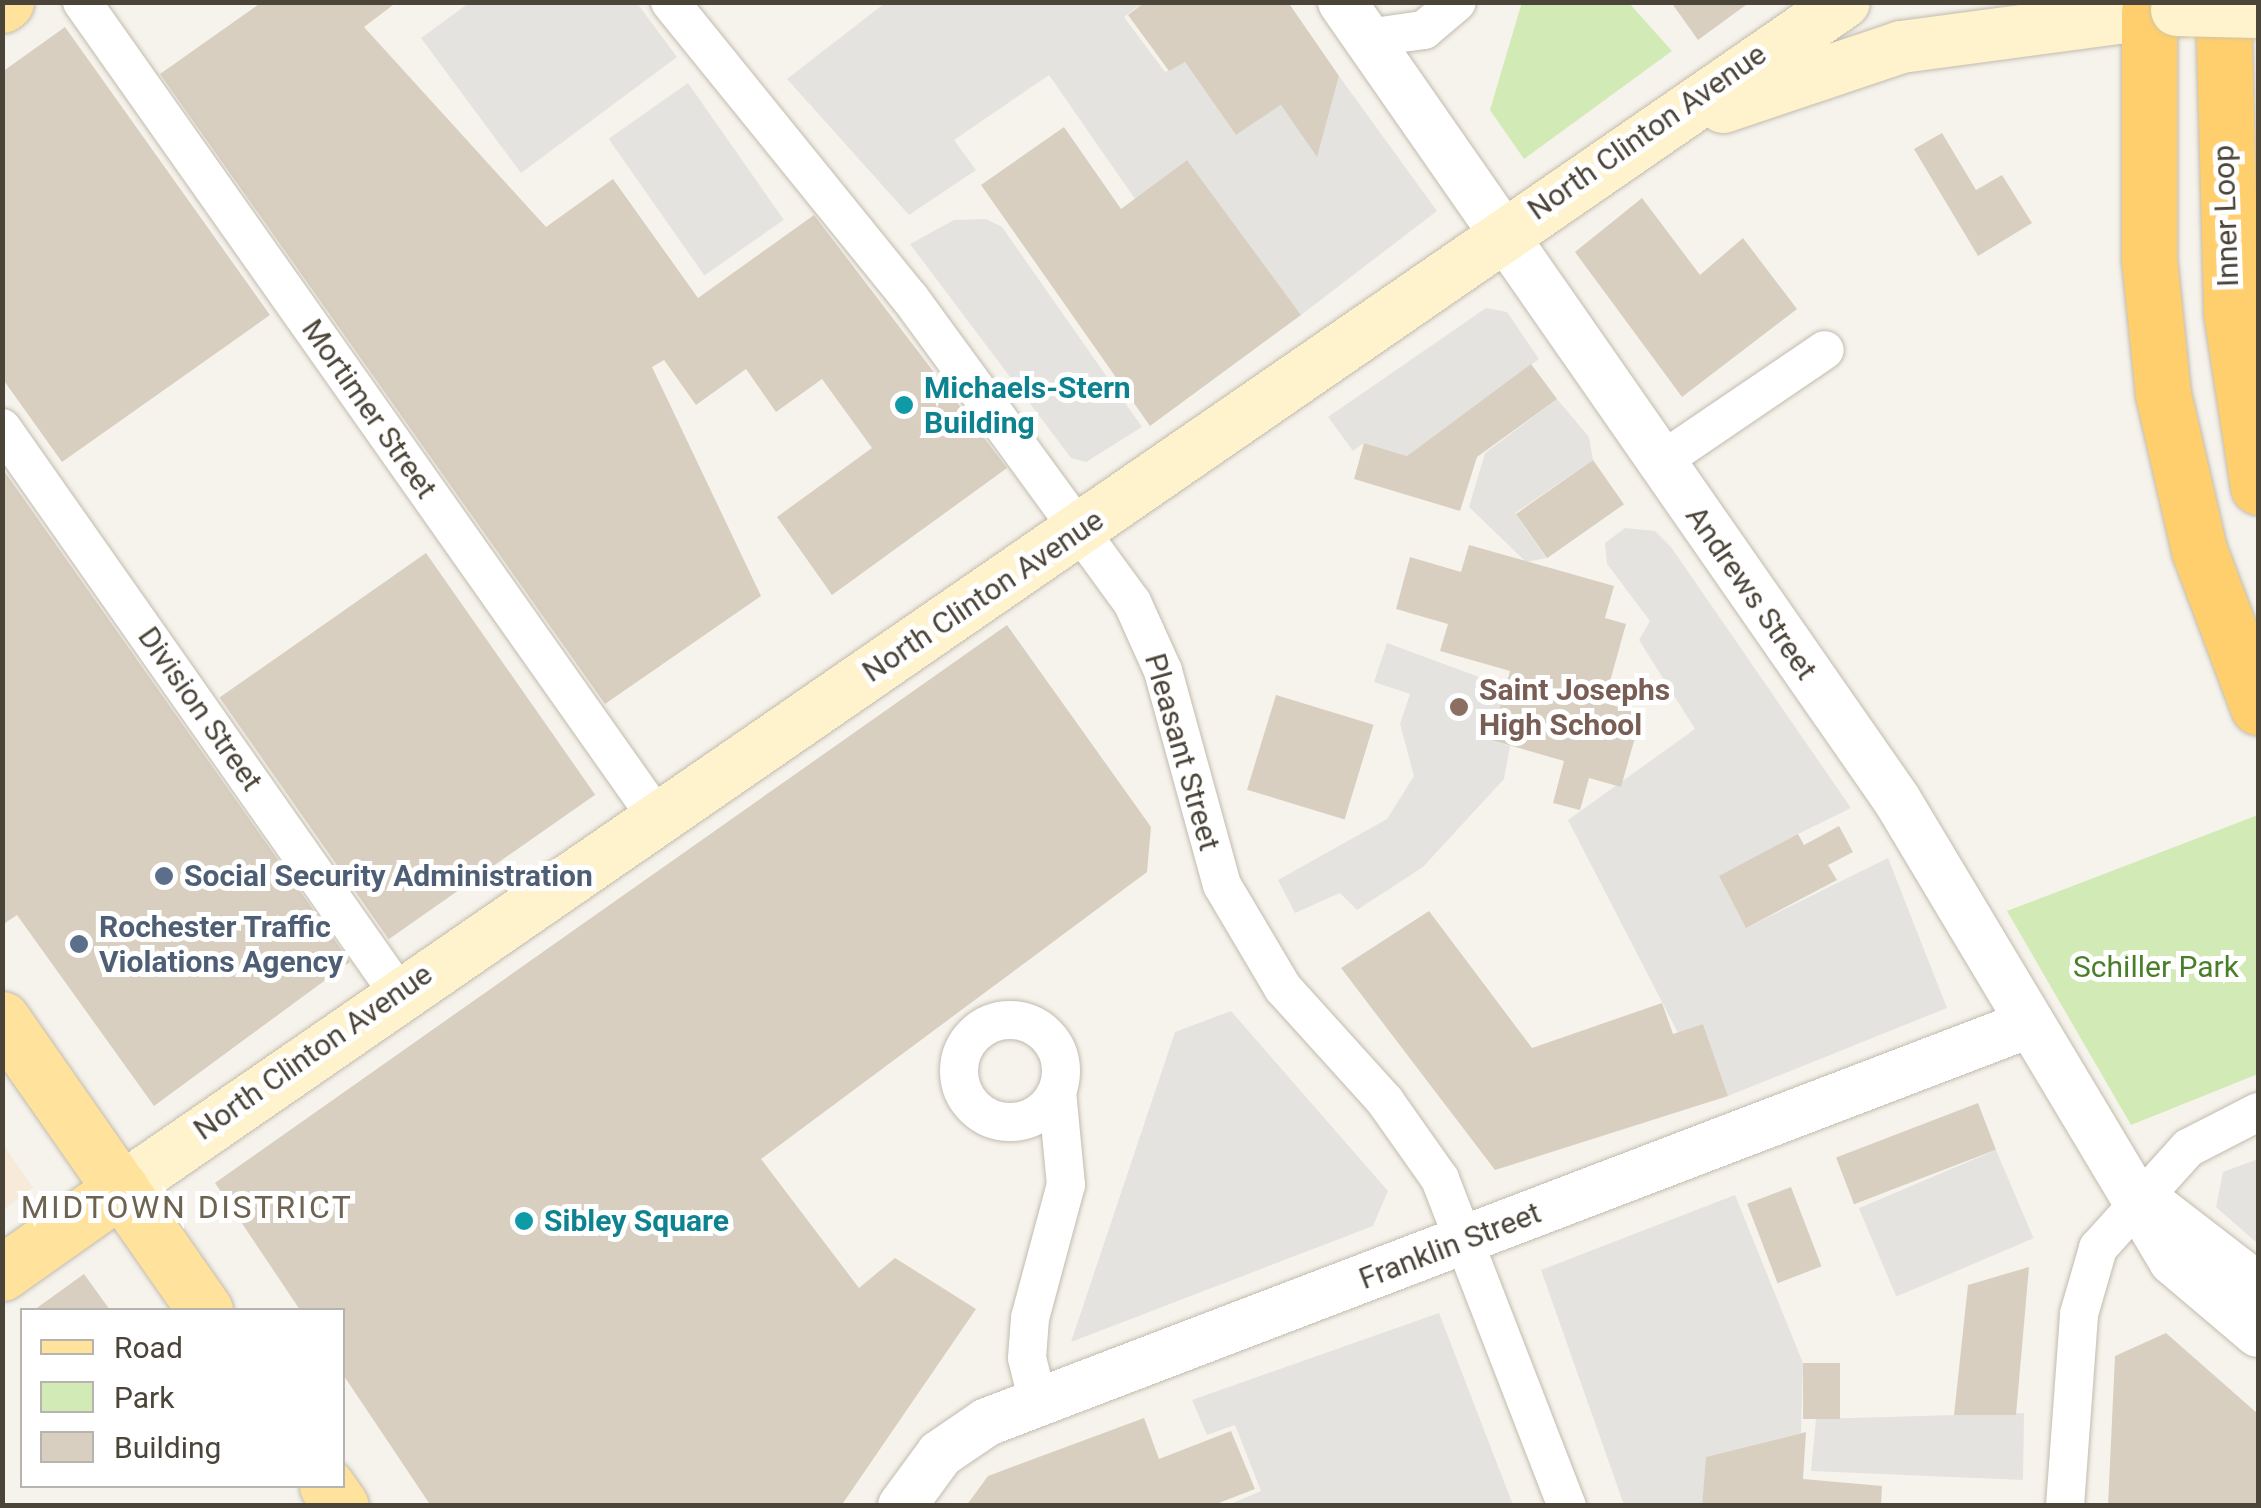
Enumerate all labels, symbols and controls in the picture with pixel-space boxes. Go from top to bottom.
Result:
street label: North Clinton Avenue [1521,36,1773,228]
street label: Inner Loop [2206,144,2246,288]
street label: Mortimer Street [294,313,444,505]
place label: Michaels-Stern Building [924,370,1131,440]
marker: Michaels-Stern Building [893,394,915,416]
street label: Andrews Street [1678,499,1824,687]
street label: North Clinton Avenue [856,502,1110,690]
street label: Division Street [130,620,270,798]
street label: Pleasant Street [1137,649,1227,855]
place label: Saint Josephs High School [1479,672,1670,742]
marker: Saint Josephs High School [1448,696,1470,718]
place label: Social Security Administration [184,858,593,894]
marker: Social Security Administration [153,865,175,887]
place label: Rochester Traffic Violations Agency [99,909,343,980]
marker: Rochester Traffic Violations Agency [68,933,90,955]
park label: Schiller Park [2073,949,2239,985]
street label: North Clinton Avenue [187,956,439,1148]
district label: MIDTOWN DISTRICT [21,1188,353,1226]
street label: Franklin Street [1354,1195,1546,1297]
place label: Sibley Square [544,1203,729,1239]
marker: Sibley Square [513,1210,535,1232]
legend [20,1308,345,1488]
text: Road [114,1330,183,1365]
text: Park [114,1380,174,1415]
text: Building [114,1430,221,1465]

